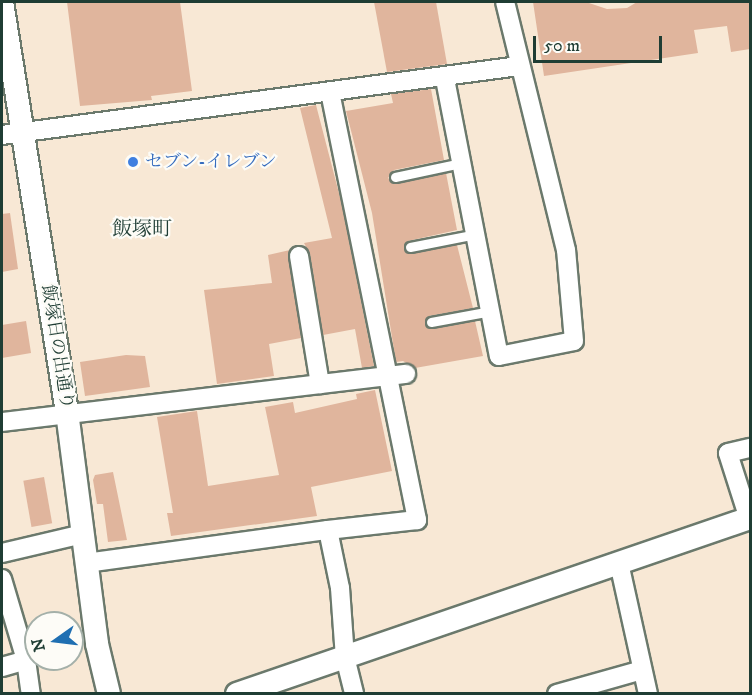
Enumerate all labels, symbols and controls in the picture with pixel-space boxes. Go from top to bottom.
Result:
scale bar [536,24,665,62]
text: 50 m [544,35,580,57]
place label: セブン-イレブン [145,151,278,173]
marker: セブン-イレブン [126,155,140,169]
district label: 飯塚町 [112,217,172,241]
street label: 飯塚日の出通り [36,283,78,411]
north arrow [24,611,84,671]
text: N [27,636,50,654]

